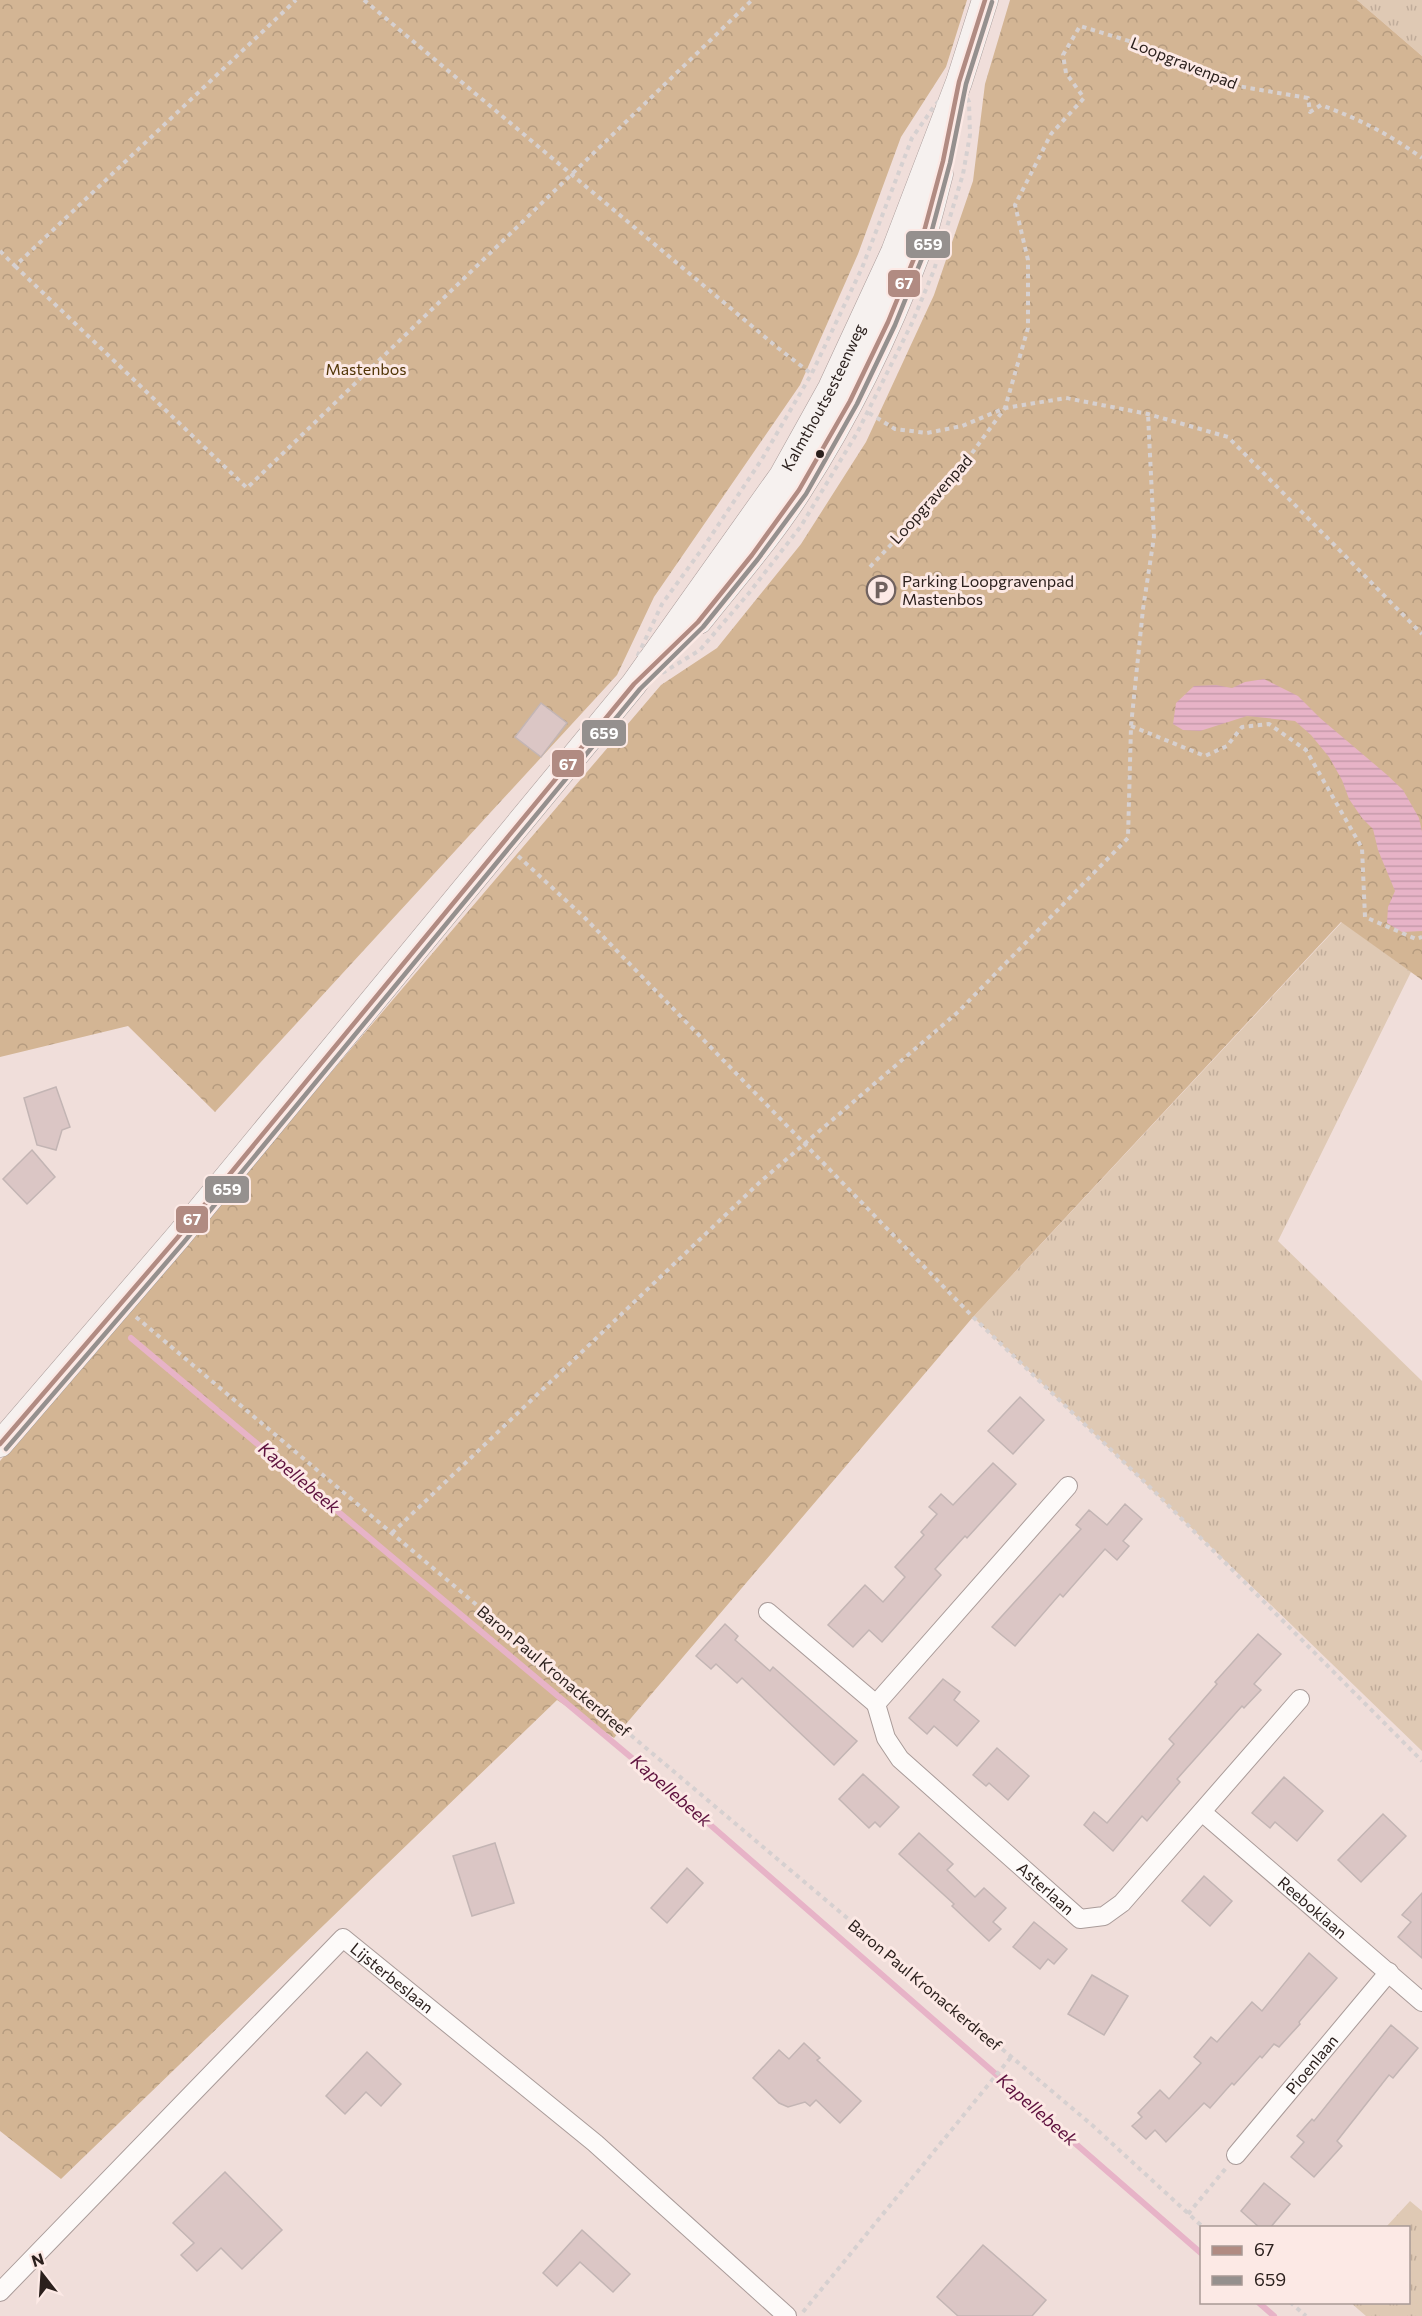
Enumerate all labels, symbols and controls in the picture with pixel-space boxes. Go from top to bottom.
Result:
street label: Loopgravenpad [1128,32,1240,93]
line badge: 659 [905,230,951,259]
text: 659 [913,234,943,253]
line badge: 67 [887,269,921,298]
text: 67 [895,273,913,292]
street label: Kalmthoutsesteenweg [777,320,869,474]
park label: Mastenbos [326,359,406,378]
unlabelled marker [814,448,826,460]
street label: Loopgravenpad [886,450,976,547]
place label: Parking Loopgravenpad Mastenbos [902,571,1074,608]
parking icon: Parking Loopgravenpad Mastenbos [865,574,897,606]
line badge: 659 [581,719,627,747]
text: 659 [589,723,619,742]
line badge: 67 [551,749,585,778]
text: 67 [559,754,577,773]
line badge: 659 [204,1175,250,1204]
text: 659 [212,1179,242,1198]
line badge: 67 [175,1205,209,1234]
text: 67 [183,1209,201,1228]
water label: Kapellebeek [254,1437,346,1518]
street label: Baron Paul Kronackerdreef [474,1601,635,1741]
water label: Kapellebeek [627,1749,717,1832]
street label: Asterlaan [1014,1858,1078,1918]
street label: Reeboklaan [1275,1872,1351,1942]
street label: Baron Paul Kronackerdreef [845,1915,1006,2055]
street label: Lijsterbeslaan [347,1938,437,2017]
street label: Pioenlaan [1281,2031,1341,2098]
water label: Kapellebeek [993,2068,1083,2151]
legend [1200,2226,1410,2304]
text: 67 [1254,2238,1274,2260]
north arrow [12,2244,72,2304]
text: N [29,2248,46,2270]
text: 659 [1254,2268,1286,2290]

